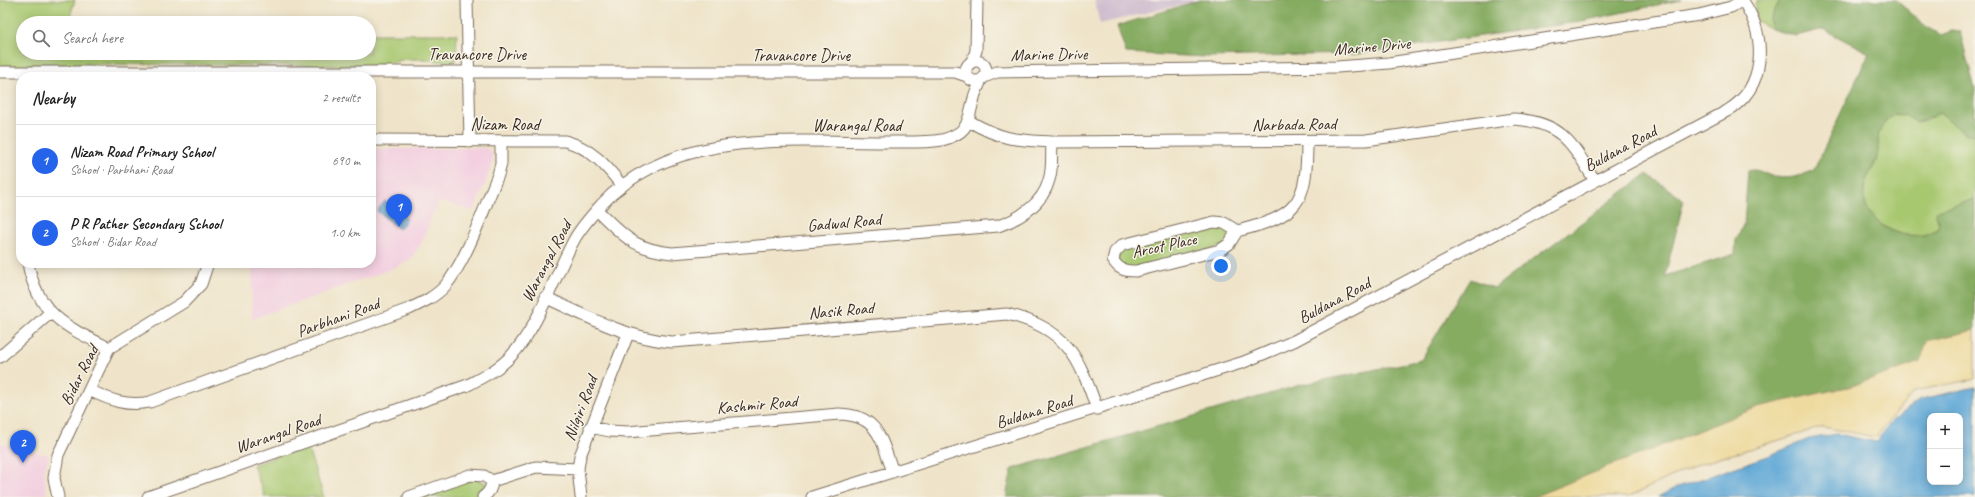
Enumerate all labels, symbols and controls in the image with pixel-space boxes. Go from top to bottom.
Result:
search box [16,16,376,60]
icon: search [30,27,52,49]
text: Search here [62,29,123,48]
street label: Marine Drive [1333,33,1413,60]
street label: Marine Drive [1010,43,1089,66]
street label: Travancore Drive [428,44,527,65]
street label: Travancore Drive [752,45,851,66]
text: Nearby [32,88,75,109]
text: 2 results [322,90,360,106]
street label: Narbada Road [1252,113,1339,136]
street label: Nizam Road [471,114,542,135]
street label: Warangal Road [813,115,905,136]
street label: Buldana Road [1580,120,1662,176]
text: Nizam Road Primary School [70,143,214,162]
text: 1 [42,153,48,169]
text: 690 m [332,153,360,169]
text: School · Parbhani Road [70,162,173,178]
pin: 1 [386,194,412,227]
street label: Gadwal Road [806,209,884,236]
street label: Warangal Road [516,214,578,305]
text: P R Pather Secondary School [70,215,221,234]
text: 2 [42,225,48,241]
text: 1.0 km [330,225,360,241]
street label: Arcot Place [1130,228,1200,263]
text: School · Bidar Road [70,234,156,250]
your location [1211,256,1231,276]
street label: Buldana Road [1294,272,1376,328]
street label: Parbhani Road [294,292,385,342]
street label: Nasik Road [808,297,877,324]
street label: Bidar Road [55,340,104,409]
street label: Nilgiri Road [559,371,603,444]
street label: Buldana Road [993,389,1077,433]
street label: Kashmir Road [716,390,801,418]
street label: Warangal Road [233,408,327,458]
map controls [1927,413,1963,485]
button: + [1927,413,1963,449]
pin: 2 [10,430,36,463]
button: − [1927,449,1963,485]

